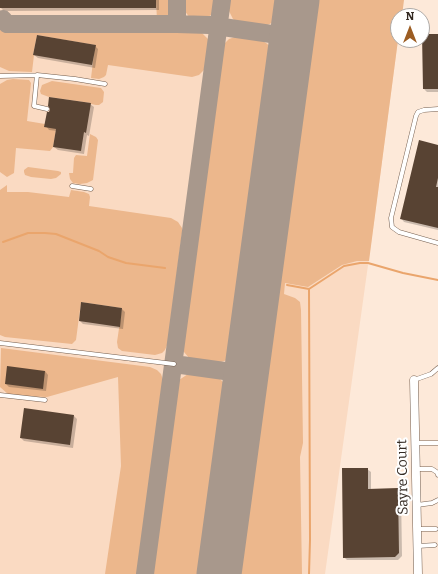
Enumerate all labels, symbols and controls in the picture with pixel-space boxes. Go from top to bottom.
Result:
north arrow [390,8,430,48]
text: N [406,10,414,23]
street label: Sayre Court [394,439,412,515]

